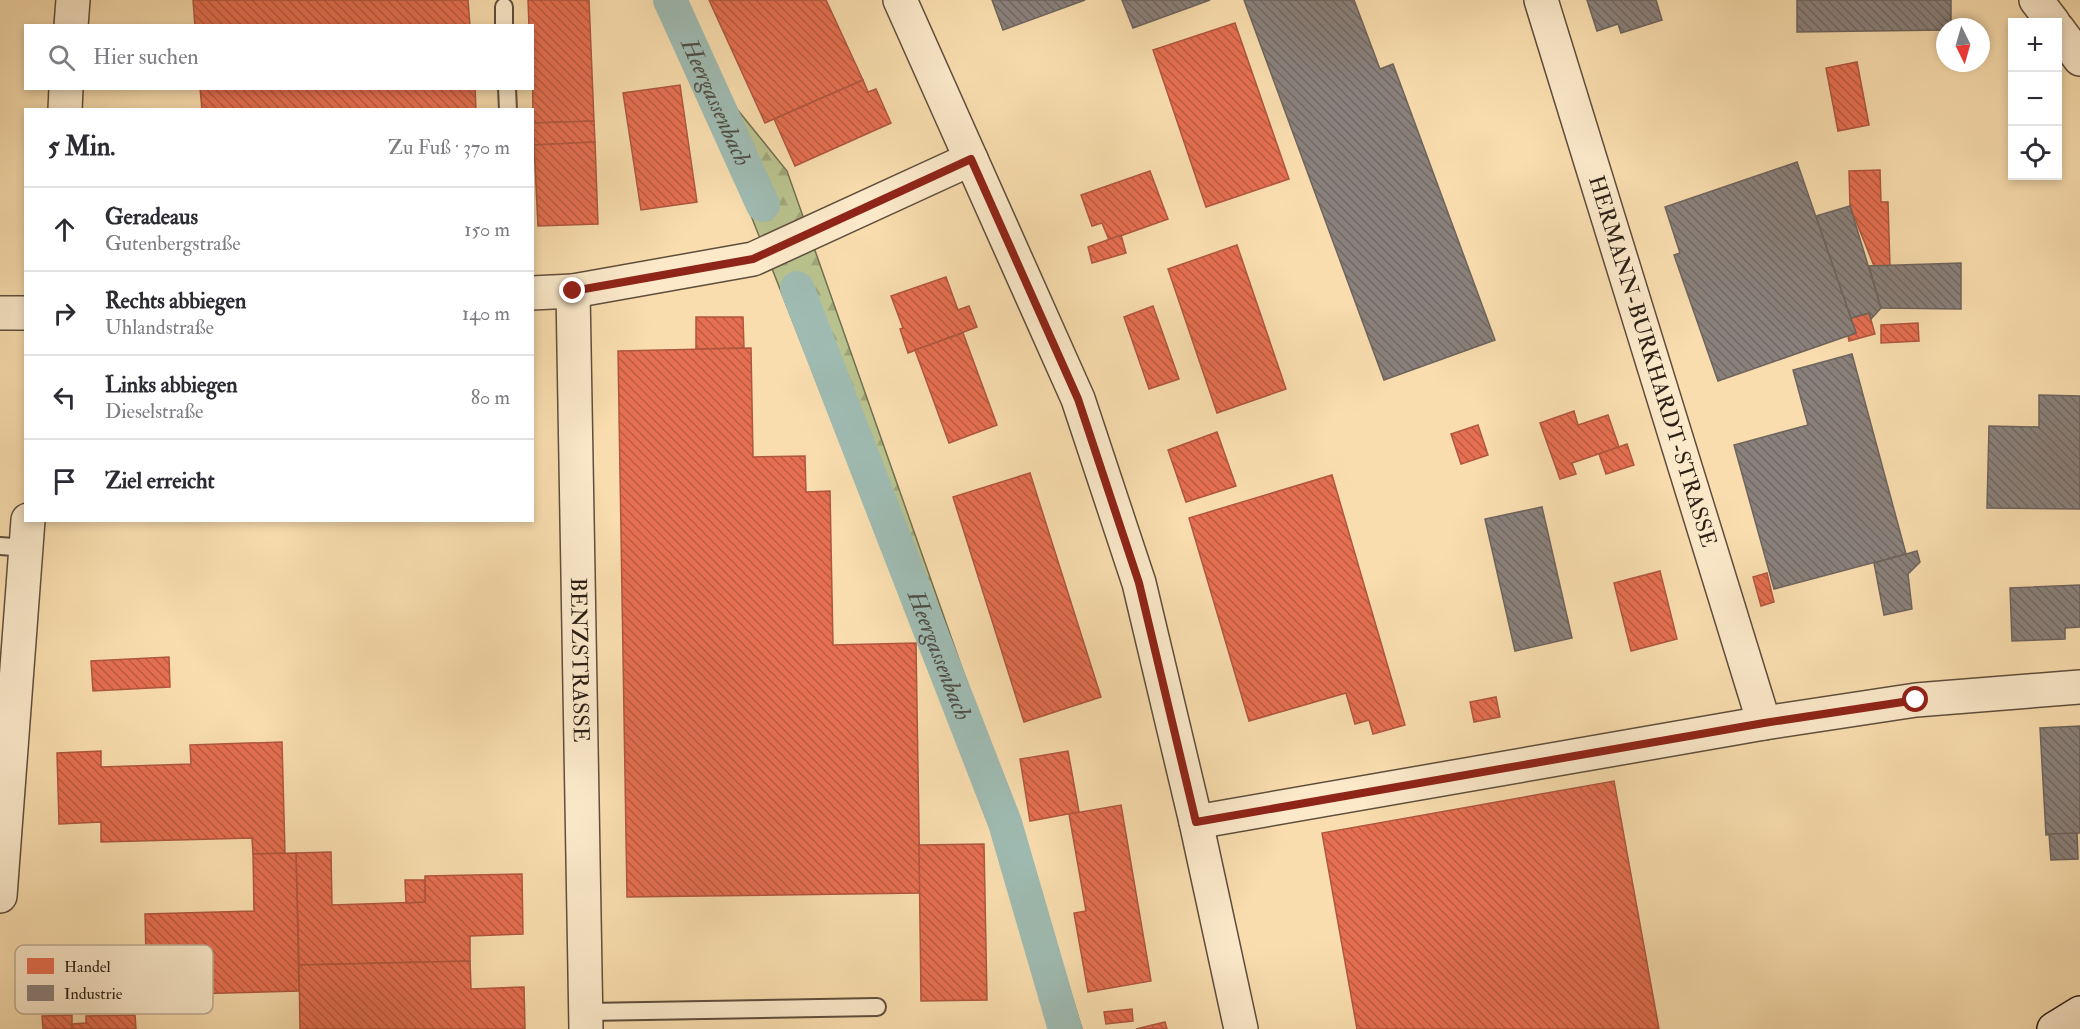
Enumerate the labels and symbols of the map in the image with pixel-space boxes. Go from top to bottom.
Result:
north arrow [1936,18,1990,72]
water label: Heergassenbach [673,32,759,171]
street label: HERMANN-BURKHARDT-STRASSE [1582,172,1723,551]
route end [559,277,585,303]
street label: BENZSTRASSE [564,577,595,743]
water label: Heergassenbach [900,585,979,725]
route start [1902,686,1928,712]
legend [15,945,213,1014]
text: Handel [64,957,111,977]
text: Industrie [64,984,123,1004]

